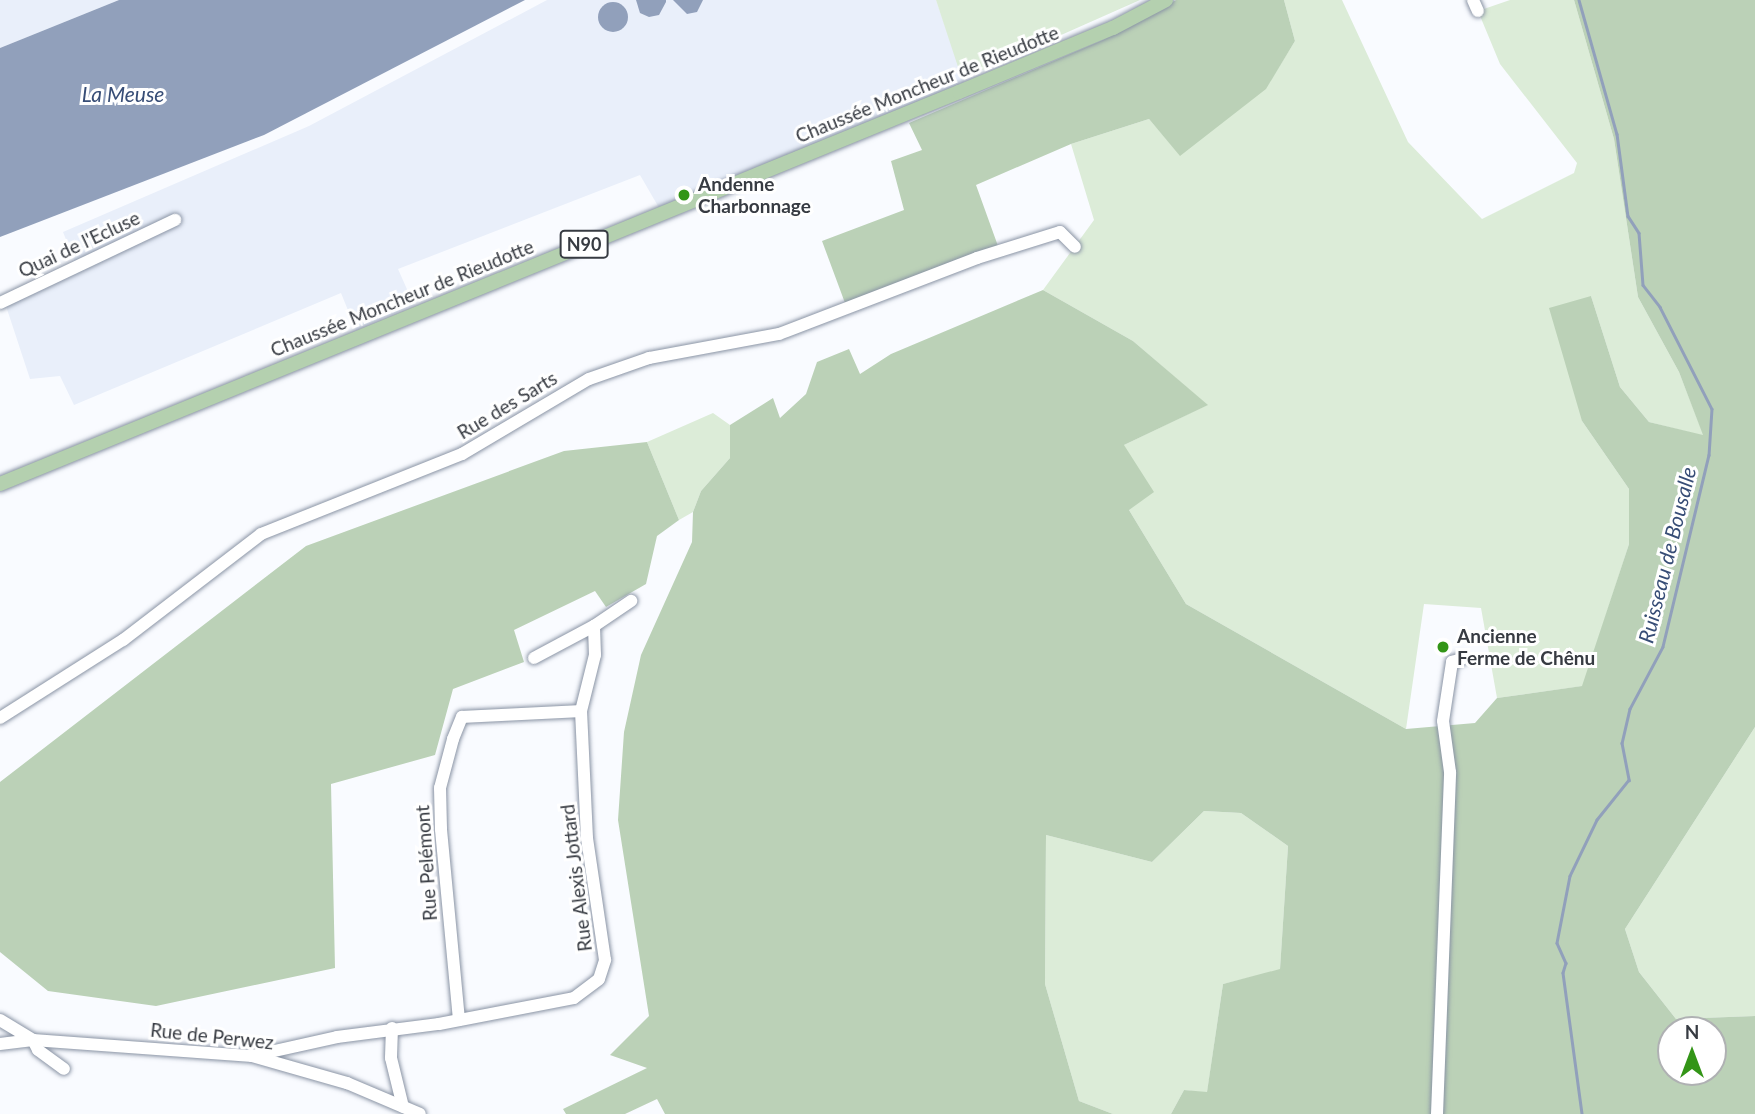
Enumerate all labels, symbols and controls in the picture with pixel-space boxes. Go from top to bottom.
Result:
street label: Chaussée Moncheur de Rieudotte [792,21,1062,147]
water label: La Meuse [82,81,164,107]
place label: Andenne Charbonnage [698,173,811,217]
marker: Andenne Charbonnage [676,187,692,203]
street label: Quai de l'Ecluse [15,206,143,282]
road number: N90 [560,230,608,258]
street label: Chaussée Moncheur de Rieudotte [267,235,537,361]
street label: Rue des Sarts [453,366,561,444]
water label: Ruisseau de Bousalle [1633,464,1701,646]
place label: Ancienne Ferme de Chênu [1457,625,1595,669]
marker: Ancienne Ferme de Chênu [1435,639,1451,655]
street label: Rue Alexis Jottard [556,803,596,953]
street label: Rue Pelémont [411,804,441,922]
north arrow [1657,1016,1727,1086]
street label: Rue de Perwez [149,1018,275,1054]
text: N [1685,1020,1699,1043]

